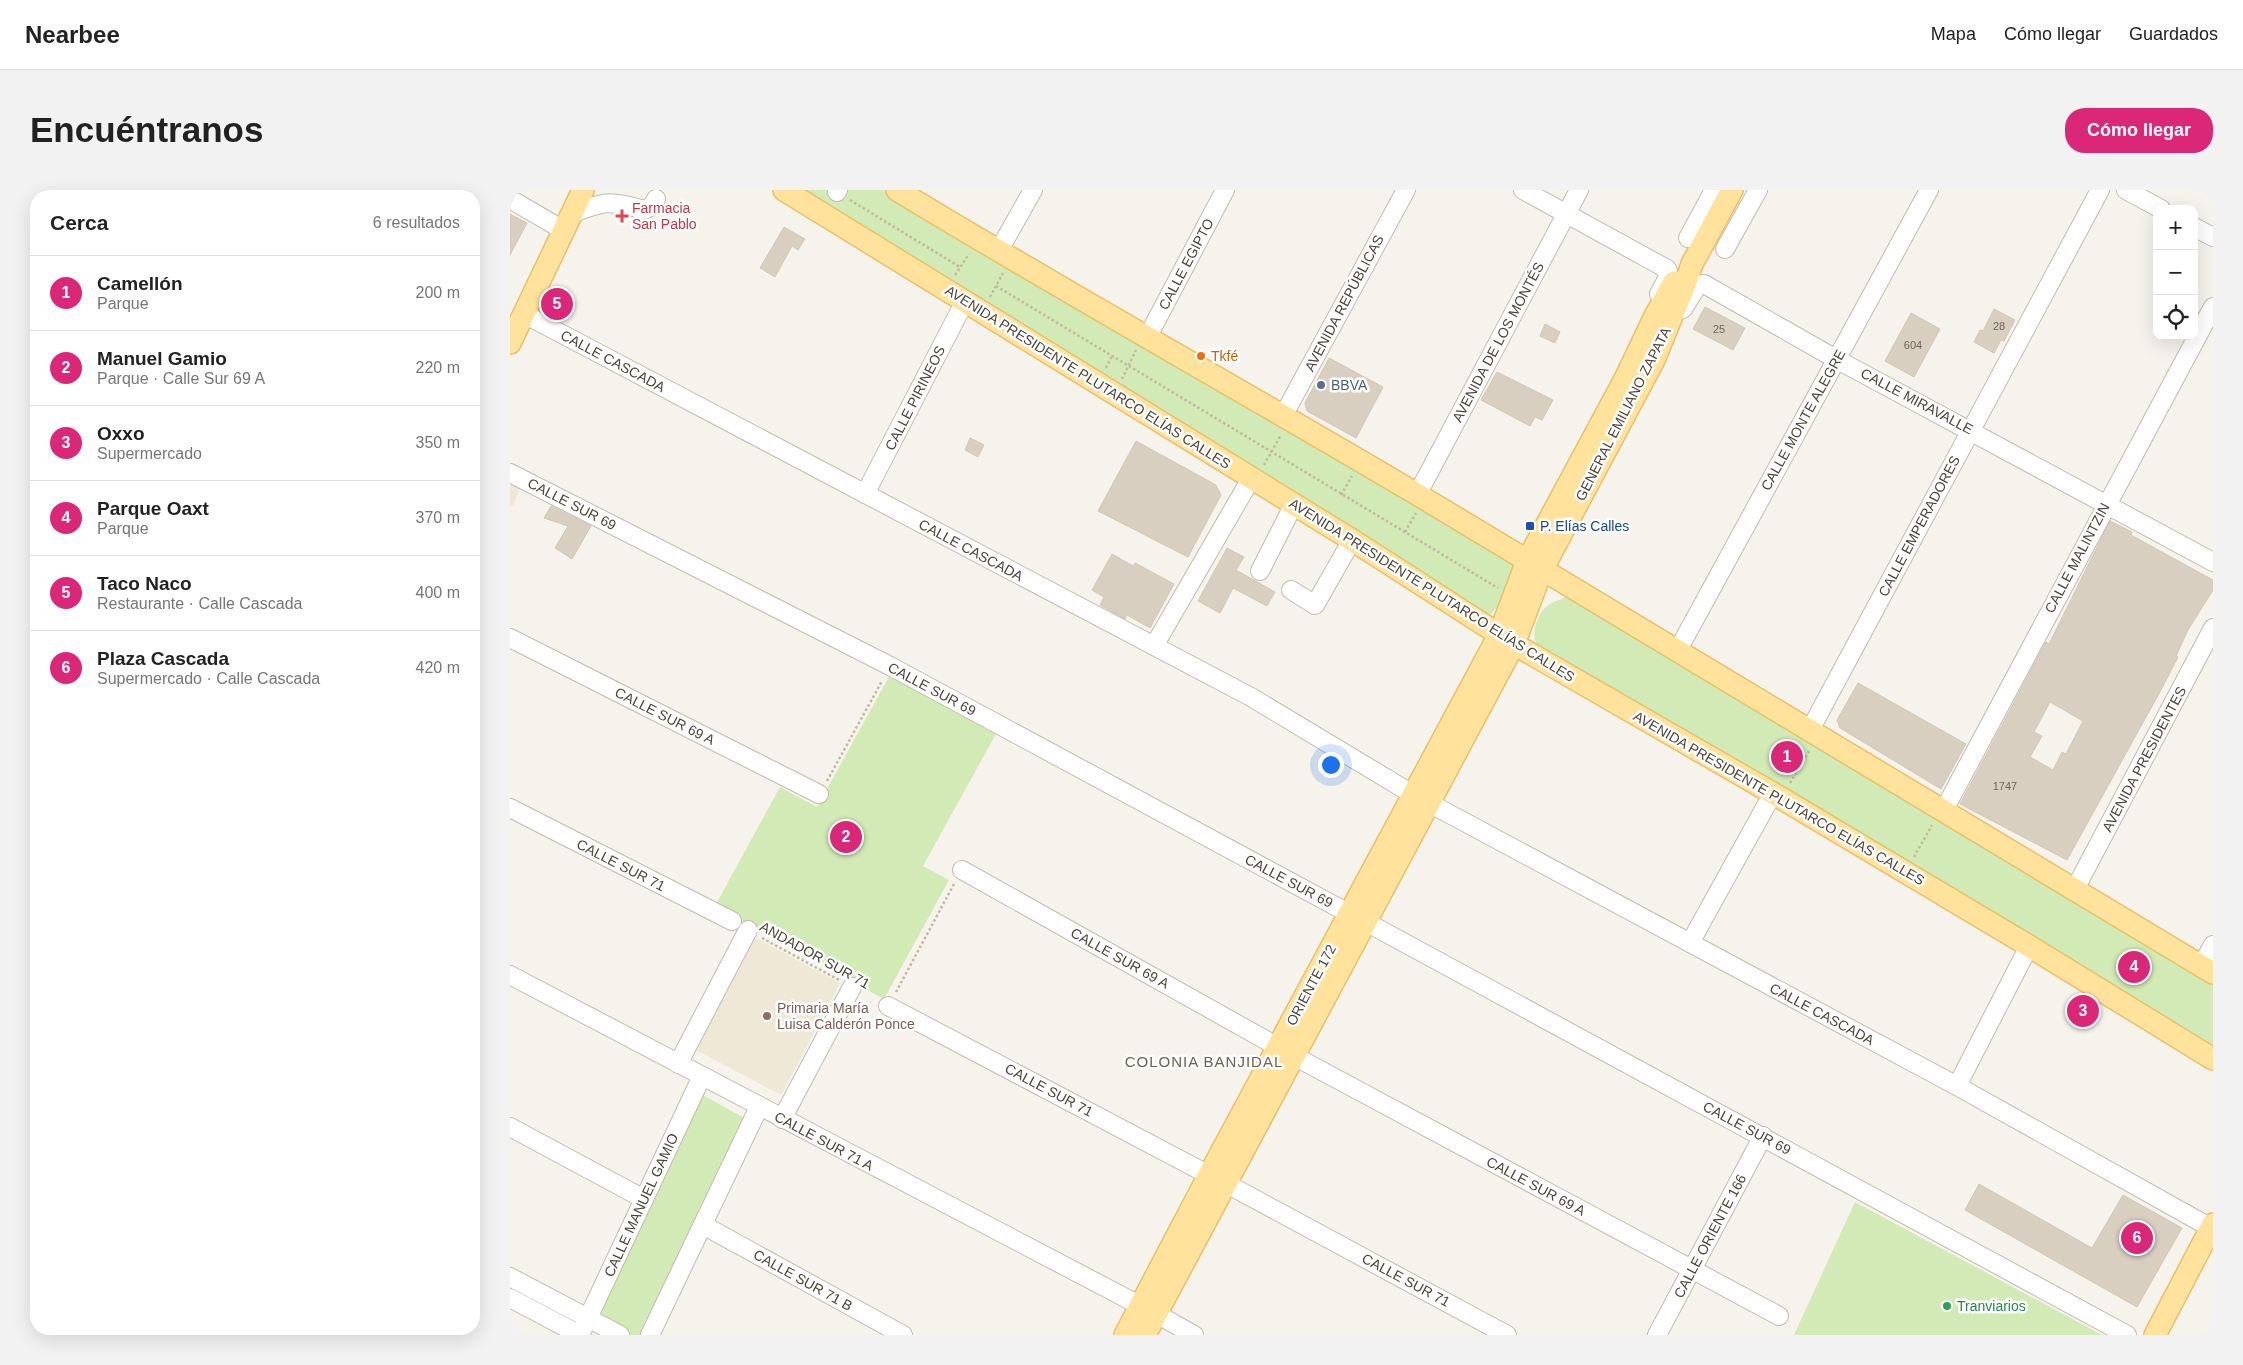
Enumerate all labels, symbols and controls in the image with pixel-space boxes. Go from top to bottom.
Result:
text: Nearbee [25,21,120,48]
text: Mapa [1931,24,1976,44]
text: Cómo llegar [2004,24,2101,44]
text: Guardados [2129,24,2218,44]
button: Cómo llegar [2065,108,2213,153]
text: Encuéntranos [30,110,263,149]
place label: Farmacia San Pablo [632,200,697,232]
map controls [2153,205,2198,340]
button: + [2153,205,2198,250]
marker: Farmacia San Pablo [616,210,628,222]
text: Cerca [50,211,108,234]
text: 6 resultados [373,214,460,231]
street label: CALLE EGIPTO [1155,216,1217,312]
street label: AVENIDA REPÚBLICAS [1301,232,1387,374]
button: − [2153,250,2198,295]
street label: AVENIDA DE LOS MONTÉS [1449,259,1547,425]
text: Camellón [97,273,183,294]
street label: AVENIDA PRESIDENTE PLUTARCO ELÍAS CALLES [942,282,1234,472]
text: 1 [62,284,70,301]
text: 200 m [416,284,460,301]
pin: 5 [541,285,573,323]
text: Parque [97,295,149,312]
button: locate [2153,295,2198,340]
house number: 28 [1993,320,2005,332]
house number: 25 [1713,323,1725,335]
street label: GENERAL EMILIANO ZAPATA [1572,324,1674,503]
street label: CALLE CASCADA [558,327,669,396]
house number: 604 [1904,339,1922,351]
street label: CALLE PIRINEOS [882,343,948,453]
street label: CALLE MONTE ALEGRE [1758,347,1848,493]
text: Manuel Gamio [97,348,227,369]
place label: Tkfé [1211,348,1238,364]
marker: Tkfé [1195,350,1207,362]
text: 2 [62,359,70,376]
text: 220 m [416,359,460,376]
street label: CALLE MIRAVALLE [1858,365,1976,437]
text: Parque · Calle Sur 69 A [97,370,265,387]
place label: BBVA [1331,377,1368,393]
marker: BBVA [1315,379,1327,391]
text: Oxxo [97,423,145,444]
text: 3 [62,434,70,451]
text: 350 m [416,434,460,451]
text: Supermercado [97,445,202,462]
street label: CALLE EMPERADORES [1875,453,1963,599]
street label: CALLE SUR 69 [525,475,619,533]
street label: AVENIDA PRESIDENTE PLUTARCO ELÍAS CALLES [1286,495,1578,685]
text: Parque Oaxt [97,498,209,519]
street label: CALLE MALINTZIN [2041,500,2113,616]
text: 4 [62,509,70,526]
text: 370 m [416,509,460,526]
street label: CALLE CASCADA [916,516,1027,585]
place label: P. Elías Calles [1540,518,1629,534]
text: Parque [97,520,149,537]
marker: P. Elías Calles [1524,520,1536,532]
text: Taco Naco [97,573,192,594]
text: 5 [62,584,70,601]
text: 400 m [416,584,460,601]
text: Restaurante · Calle Cascada [97,595,302,612]
text: Plaza Cascada [97,648,229,669]
text: 6 [62,659,70,676]
text: 420 m [416,659,460,676]
street label: CALLE SUR 69 [885,659,979,719]
text: Supermercado · Calle Cascada [97,670,320,687]
street label: CALLE SUR 69 A [612,684,718,748]
street label: AVENIDA PRESIDENTES [2099,684,2189,834]
street label: AVENIDA PRESIDENTE PLUTARCO ELÍAS CALLES [1631,708,1927,888]
pin: 1 [1771,738,1803,776]
your location [1318,752,1344,778]
house number: 1747 [1993,780,2017,792]
pin: 2 [830,818,862,856]
street label: CALLE SUR 71 [574,836,668,894]
street label: CALLE SUR 69 [1242,851,1336,911]
street label: ANDADOR SUR 71 [757,918,873,992]
street label: CALLE SUR 69 A [1068,924,1172,992]
street label: ORIENTE 172 [1283,942,1339,1028]
pin: 4 [2118,948,2150,986]
street label: CALLE CASCADA [1767,980,1878,1049]
pin: 3 [2067,992,2099,1030]
place label: Primaria María Luisa Calderón Ponce [777,1000,915,1032]
marker: Primaria María Luisa Calderón Ponce [761,1010,773,1022]
district label: COLONIA BANJIDAL [1125,1053,1283,1070]
street label: CALLE SUR 71 [1002,1060,1096,1120]
street label: CALLE SUR 69 [1700,1098,1794,1158]
street label: CALLE SUR 71 A [772,1108,877,1174]
street label: CALLE MANUEL GAMIO [601,1131,681,1279]
street label: CALLE SUR 69 A [1484,1153,1589,1219]
street label: CALLE ORIENTE 166 [1671,1171,1749,1301]
pin: 6 [2121,1219,2153,1257]
street label: CALLE SUR 71 B [751,1246,855,1314]
street label: CALLE SUR 71 [1359,1250,1453,1310]
place label: Tranviarios [1957,1298,2026,1314]
marker: Tranviarios [1941,1300,1953,1312]

